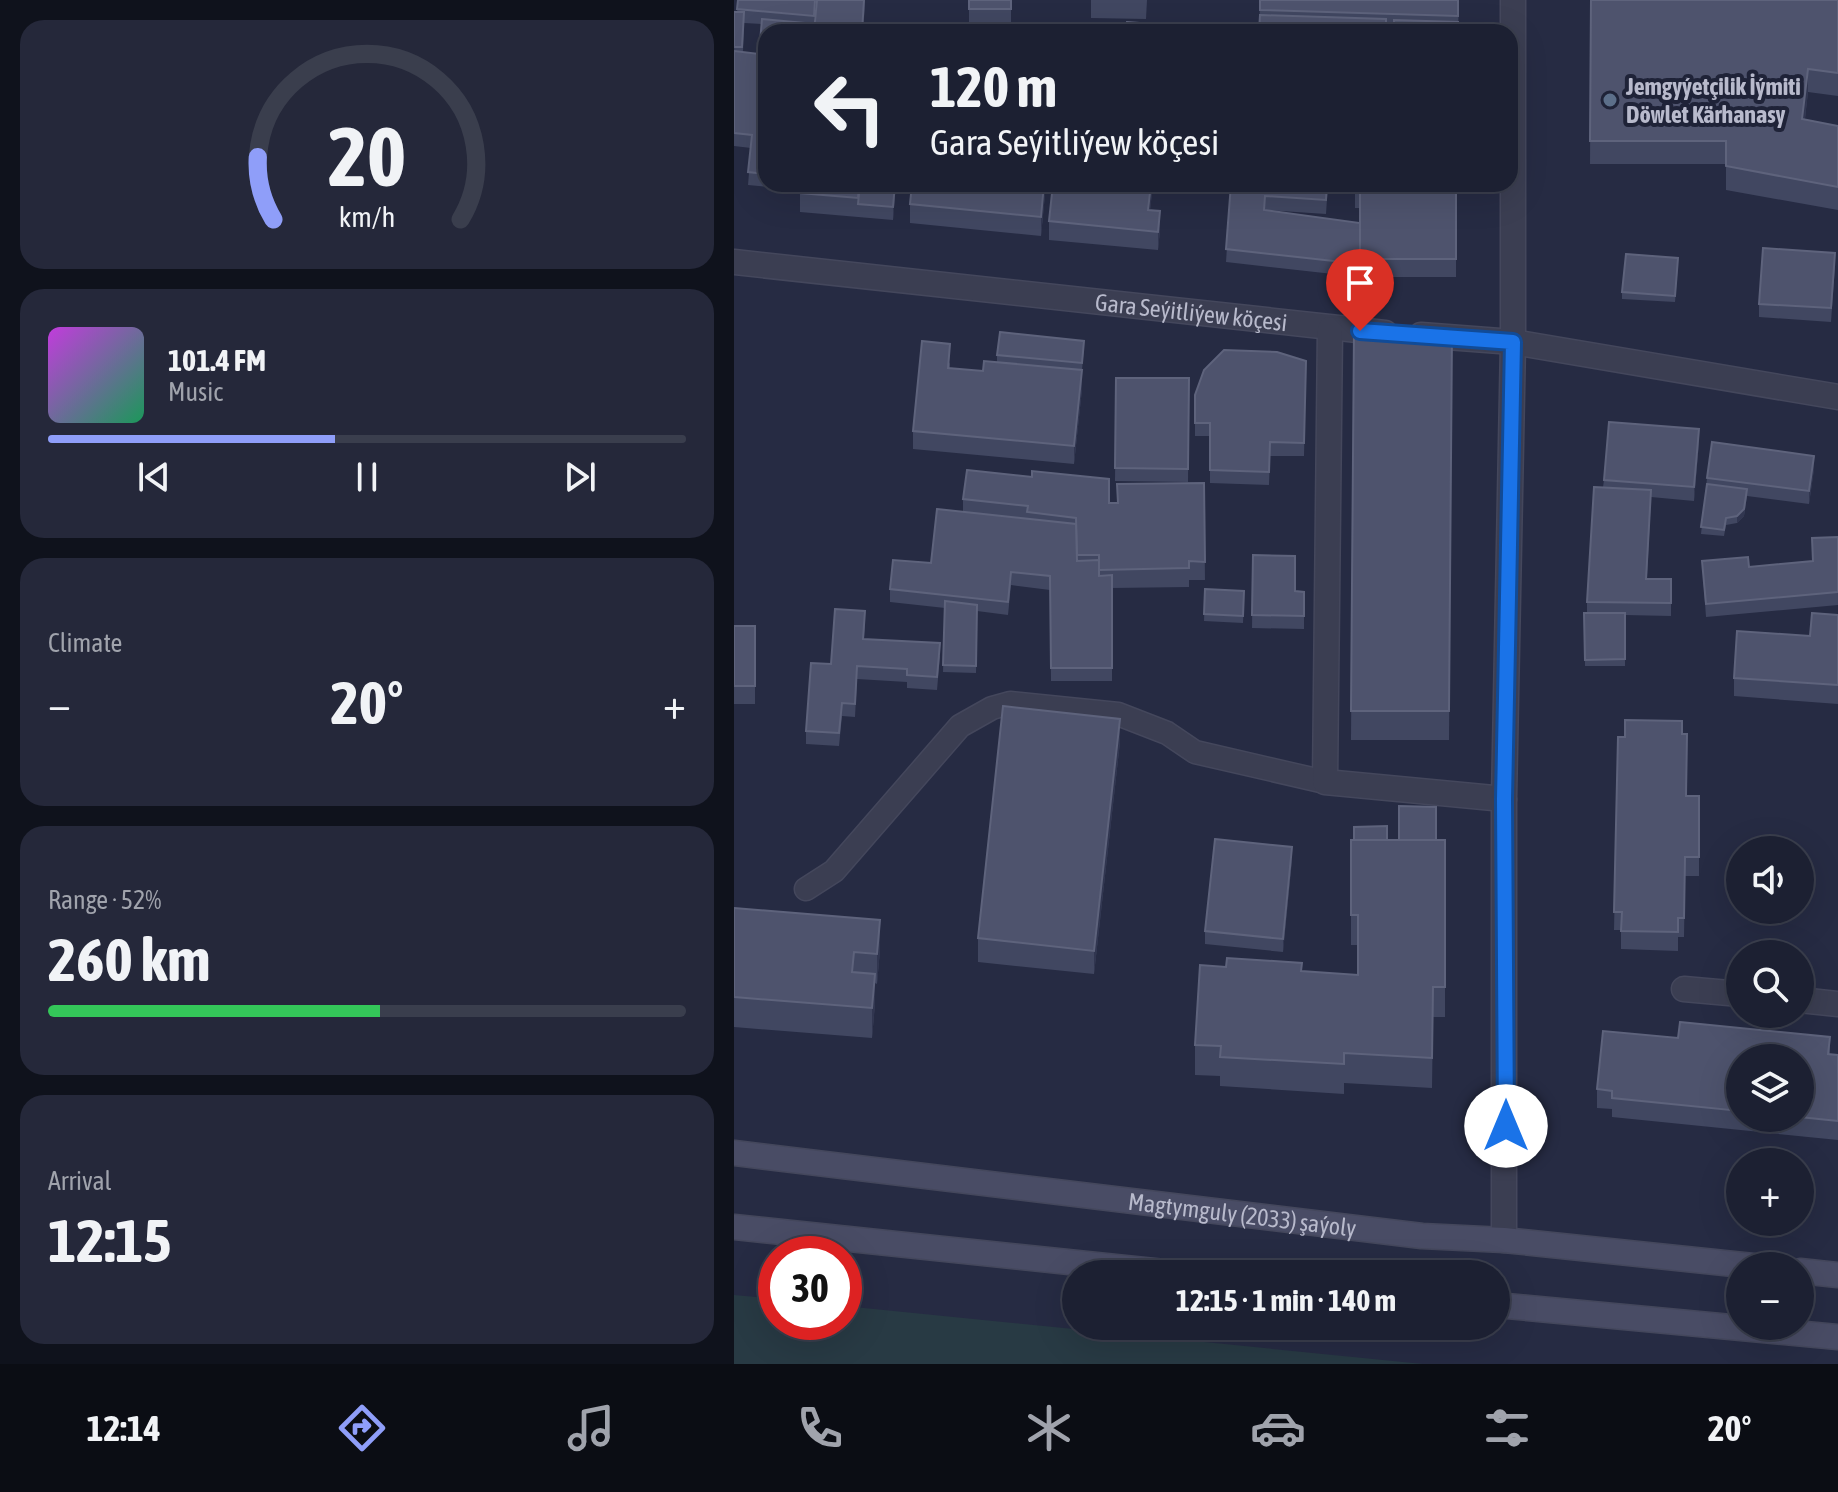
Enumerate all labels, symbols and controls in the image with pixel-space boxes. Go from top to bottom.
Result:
text: 120 m [930,55,1057,119]
icon: left [798,56,902,160]
place label: Jemgyýetçilik İýmiti Döwlet Kärhanasy [1625,73,1801,128]
marker: Jemgyýetçilik İýmiti Döwlet Kärhanasy [1601,91,1619,109]
text: 20 [328,108,406,204]
text: Gara Seýitliýew köçesi [930,121,1219,163]
text: km/h [339,201,395,234]
pin [1326,249,1394,331]
icon: arrive [1338,261,1382,305]
street label: Gara Seýitliýew köçesi [1094,288,1289,336]
text: 101.4 FM [168,343,266,377]
text: Music [168,377,223,407]
icon: previous [132,455,176,499]
icon: pause [345,455,389,499]
icon: next [558,455,602,499]
text: Climate [48,628,122,658]
text: 20° [331,668,403,737]
text: − [48,678,71,728]
text: + [663,678,686,728]
map controls [1726,836,1814,1340]
button: sound [1726,836,1814,924]
text: Range · 52% [48,885,161,915]
text: 260 km [48,925,210,994]
button: search [1726,940,1814,1028]
button: layers [1726,1044,1814,1132]
position arrow [1464,1084,1548,1168]
button: + [1726,1148,1814,1236]
text: Arrival [48,1166,112,1196]
street label: Magtymguly (2033) şaýoly [1127,1187,1358,1241]
text: 12:15 [48,1206,171,1275]
speed limit sign: 30 [758,1236,862,1340]
button: − [1726,1252,1814,1340]
text: 12:15 · 1 min · 140 m [1176,1283,1396,1317]
icon: directions [334,1400,390,1456]
icon: music [563,1400,619,1456]
icon: phone [792,1400,848,1456]
icon: climate [1021,1400,1077,1456]
icon: car [1250,1400,1306,1456]
icon: filters [1479,1400,1535,1456]
text: 12:14 [87,1407,161,1449]
text: 20° [1708,1407,1751,1449]

